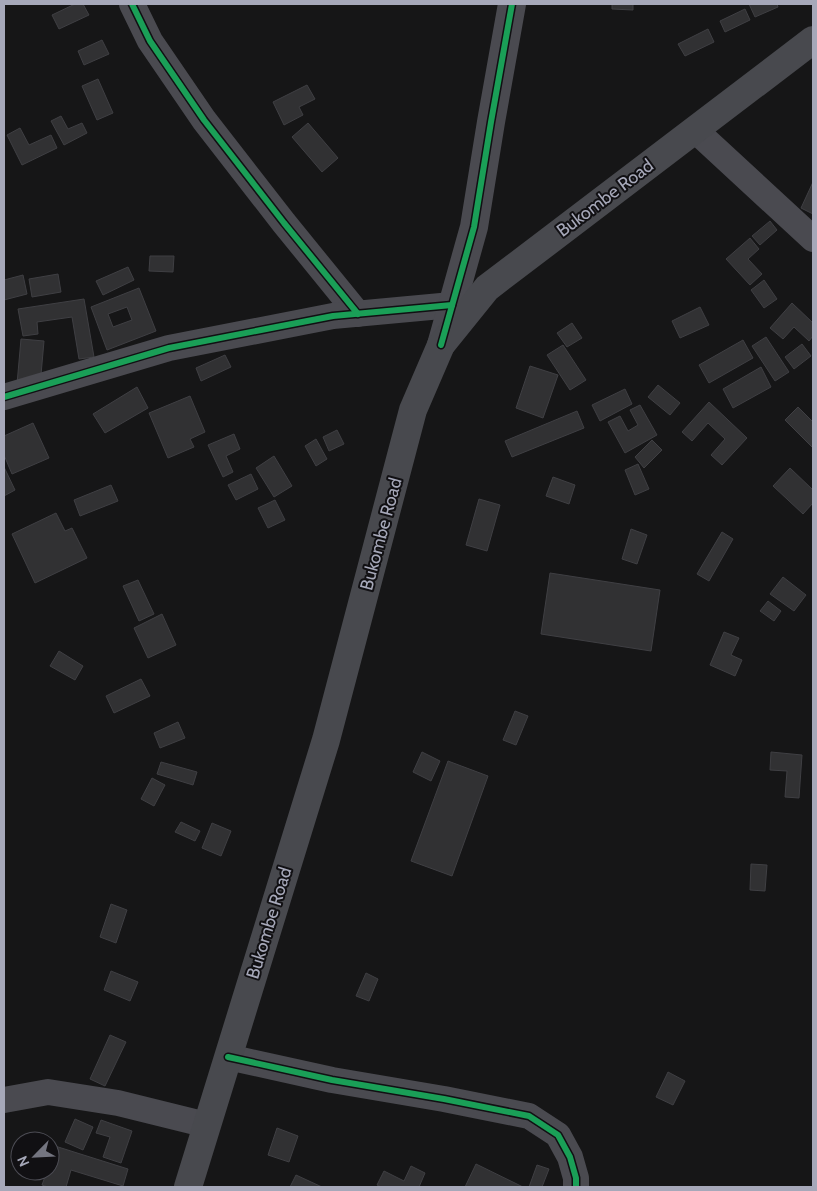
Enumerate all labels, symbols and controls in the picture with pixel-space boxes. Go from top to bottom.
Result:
street label: Bukombe Road [552,154,658,242]
street label: Bukombe Road [355,475,407,593]
street label: Bukombe Road [242,864,296,982]
north arrow [10,1131,60,1181]
text: N [13,1153,33,1169]

